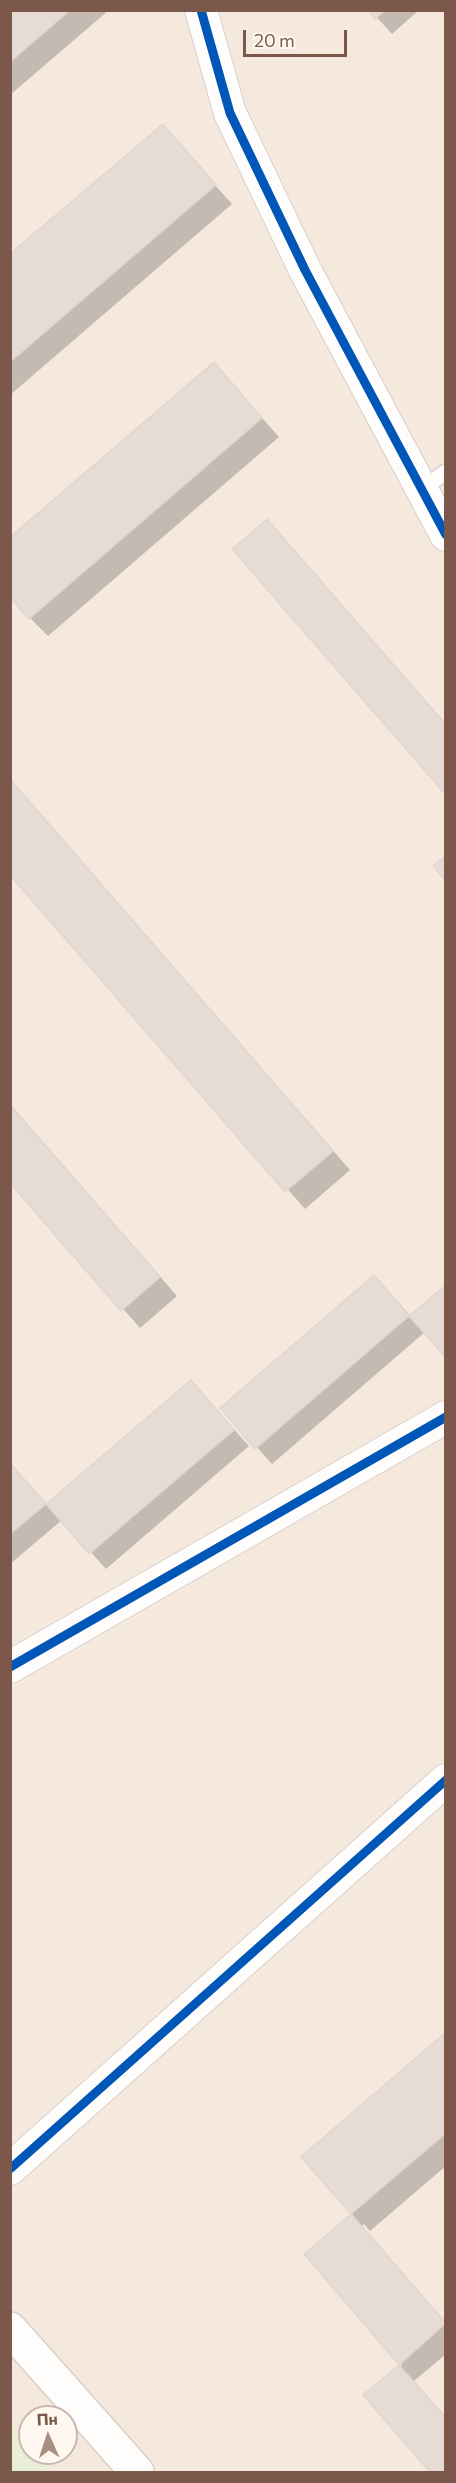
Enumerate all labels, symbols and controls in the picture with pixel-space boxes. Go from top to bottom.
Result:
scale bar [246,18,350,56]
text: 20 m [254,29,295,51]
north arrow [18,2405,78,2465]
text: Пн [36,2408,58,2429]

